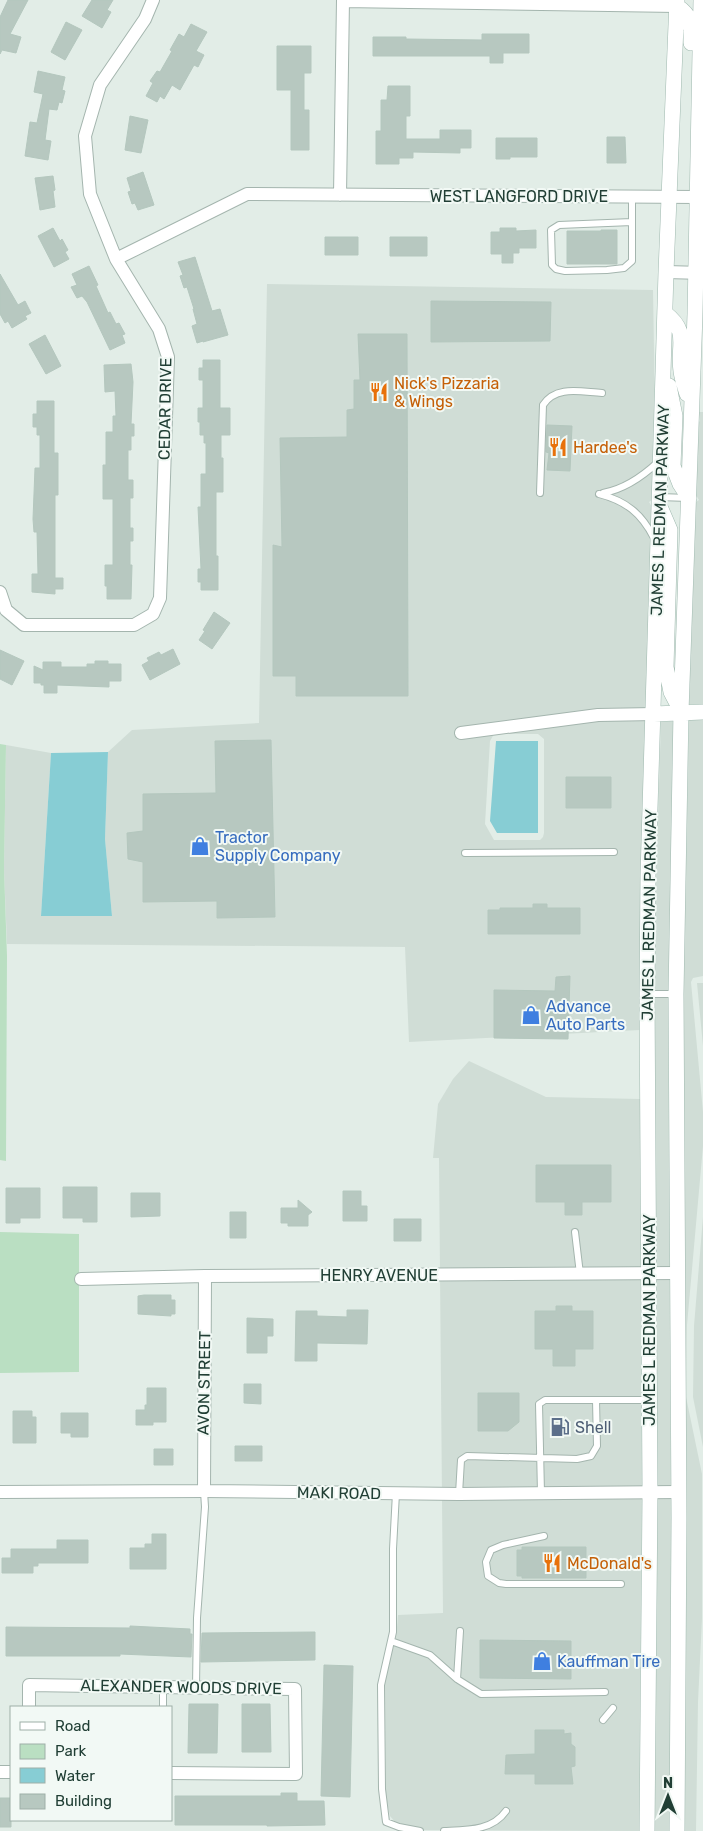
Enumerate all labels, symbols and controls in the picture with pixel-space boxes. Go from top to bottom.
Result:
street label: WEST LANGFORD DRIVE [430,187,608,206]
street label: CEDAR DRIVE [155,358,175,460]
place label: Nick's Pizzaria & Wings [394,374,499,411]
restaurant icon: Nick's Pizzaria & Wings [368,381,390,403]
street label: JAMES L REDMAN PARKWAY [647,404,673,616]
restaurant icon: Hardee's [547,436,569,458]
place label: Hardee's [573,438,637,457]
street label: JAMES L REDMAN PARKWAY [638,809,660,1021]
place label: Tractor Supply Company [215,828,341,865]
shop icon: Tractor Supply Company [189,835,211,857]
place label: Advance Auto Parts [546,997,625,1034]
shop icon: Advance Auto Parts [520,1004,542,1026]
street label: JAMES L REDMAN PARKWAY [640,1214,659,1426]
street label: HENRY AVENUE [320,1266,438,1285]
street label: AVON STREET [194,1331,214,1435]
fuel station icon: Shell [549,1416,571,1438]
place label: Shell [575,1418,611,1437]
street label: MAKI ROAD [297,1483,381,1503]
restaurant icon: McDonald's [541,1552,563,1574]
place label: McDonald's [567,1554,652,1573]
shop icon: Kauffman Tire [531,1650,553,1672]
place label: Kauffman Tire [557,1652,660,1671]
street label: ALEXANDER WOODS DRIVE [80,1676,282,1698]
legend [10,1706,172,1821]
text: Road [55,1717,91,1735]
text: Park [55,1742,86,1760]
text: Water [55,1767,95,1785]
north arrow [643,1771,693,1821]
text: N [663,1775,673,1792]
text: Building [55,1792,112,1810]

